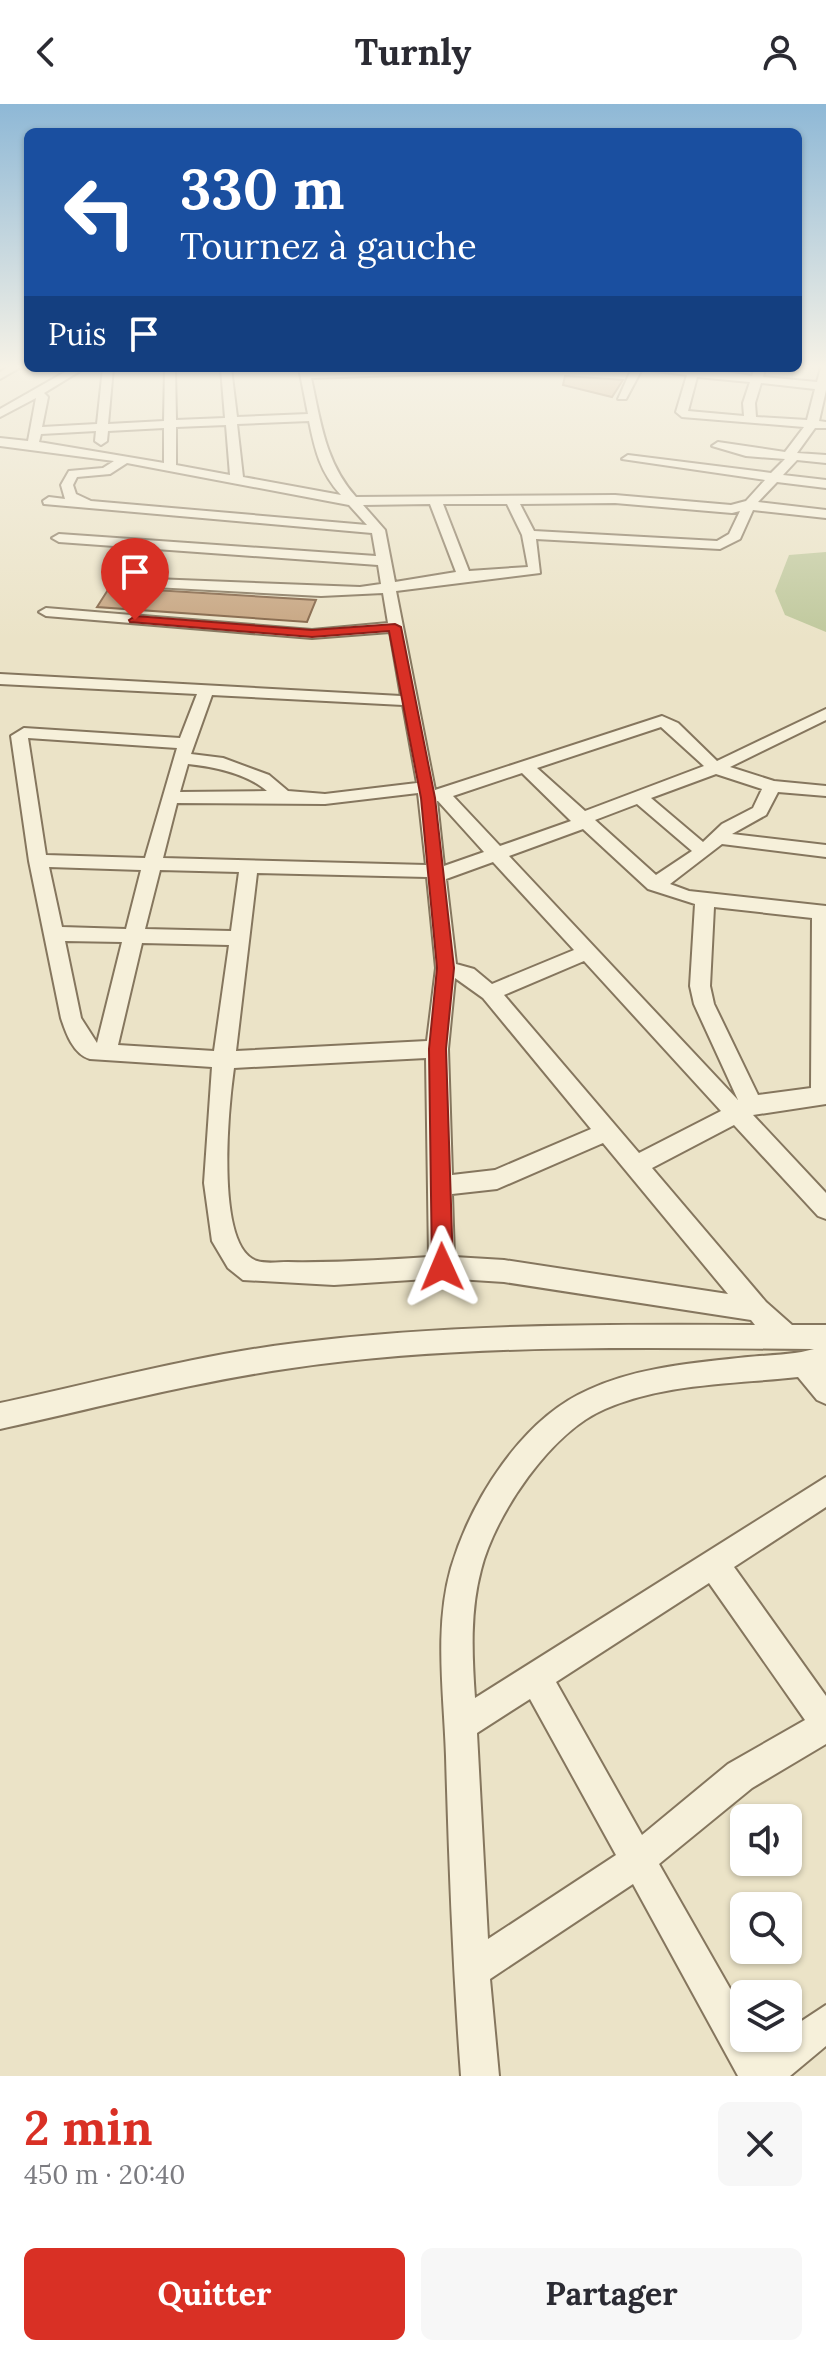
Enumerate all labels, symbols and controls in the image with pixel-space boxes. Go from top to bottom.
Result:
text: Turnly [355,29,471,75]
icon: back [24,30,68,74]
icon: person [758,30,802,74]
text: 330 m [180,153,345,224]
icon: left [48,160,152,264]
text: Tournez à gauche [180,223,477,269]
icon: arrive [122,312,166,356]
text: Puis [48,315,106,353]
pin [101,538,169,620]
icon: arrive [113,550,157,594]
position arrow [400,1225,484,1309]
map controls [730,1804,802,2052]
button: sound [730,1804,802,1876]
button: search [730,1892,802,1964]
button: layers [730,1980,802,2052]
text: 2 min [24,2097,153,2158]
button: close [718,2102,802,2186]
text: 450 m · 20:40 [24,2158,186,2191]
button: Quitter [24,2248,405,2340]
button: Partager [421,2248,802,2340]

